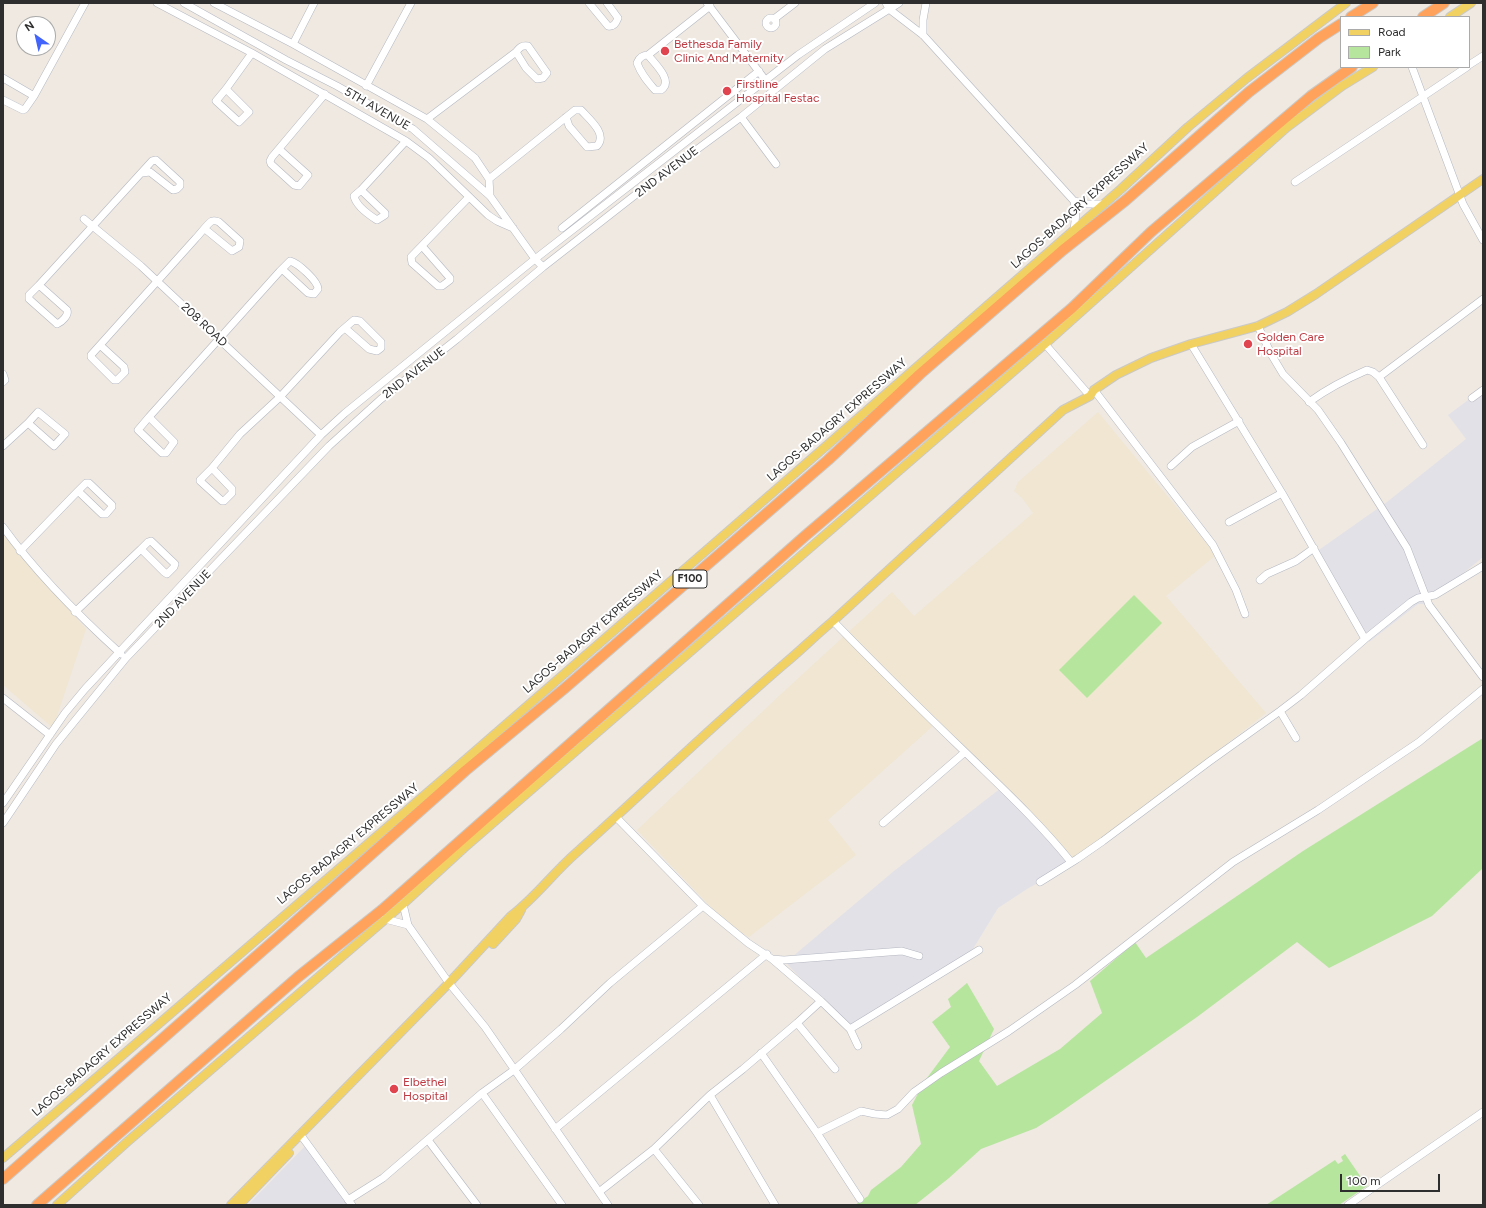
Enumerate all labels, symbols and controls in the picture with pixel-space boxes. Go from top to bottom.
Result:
north arrow [16,16,56,56]
legend [1340,16,1470,68]
text: N [22,19,37,34]
text: Road [1378,25,1406,39]
place label: Bethesda Family Clinic And Maternity [674,37,784,65]
marker: Bethesda Family Clinic And Maternity [659,45,671,57]
text: Park [1378,45,1401,59]
place label: Firstline Hospital Festac [736,77,819,105]
street label: 5TH AVENUE [342,84,412,134]
marker: Firstline Hospital Festac [721,85,733,97]
street label: LAGOS-BADAGRY EXPRESSWAY [1008,140,1152,272]
street label: 2ND AVENUE [633,144,701,200]
street label: 208 ROAD [178,300,230,350]
place label: Golden Care Hospital [1257,330,1324,358]
marker: Golden Care Hospital [1242,338,1254,350]
street label: 2ND AVENUE [380,344,448,402]
street label: LAGOS-BADAGRY EXPRESSWAY [764,355,910,485]
street label: 2ND AVENUE [152,567,214,631]
street label: LAGOS-BADAGRY EXPRESSWAY [520,567,666,697]
road number: F100 [673,570,707,588]
street label: LAGOS-BADAGRY EXPRESSWAY [274,781,422,907]
street label: LAGOS-BADAGRY EXPRESSWAY [29,990,175,1120]
place label: Elbethel Hospital [403,1075,448,1103]
marker: Elbethel Hospital [388,1083,400,1095]
scale bar [1342,1166,1442,1192]
text: 100 m [1347,1174,1381,1188]

